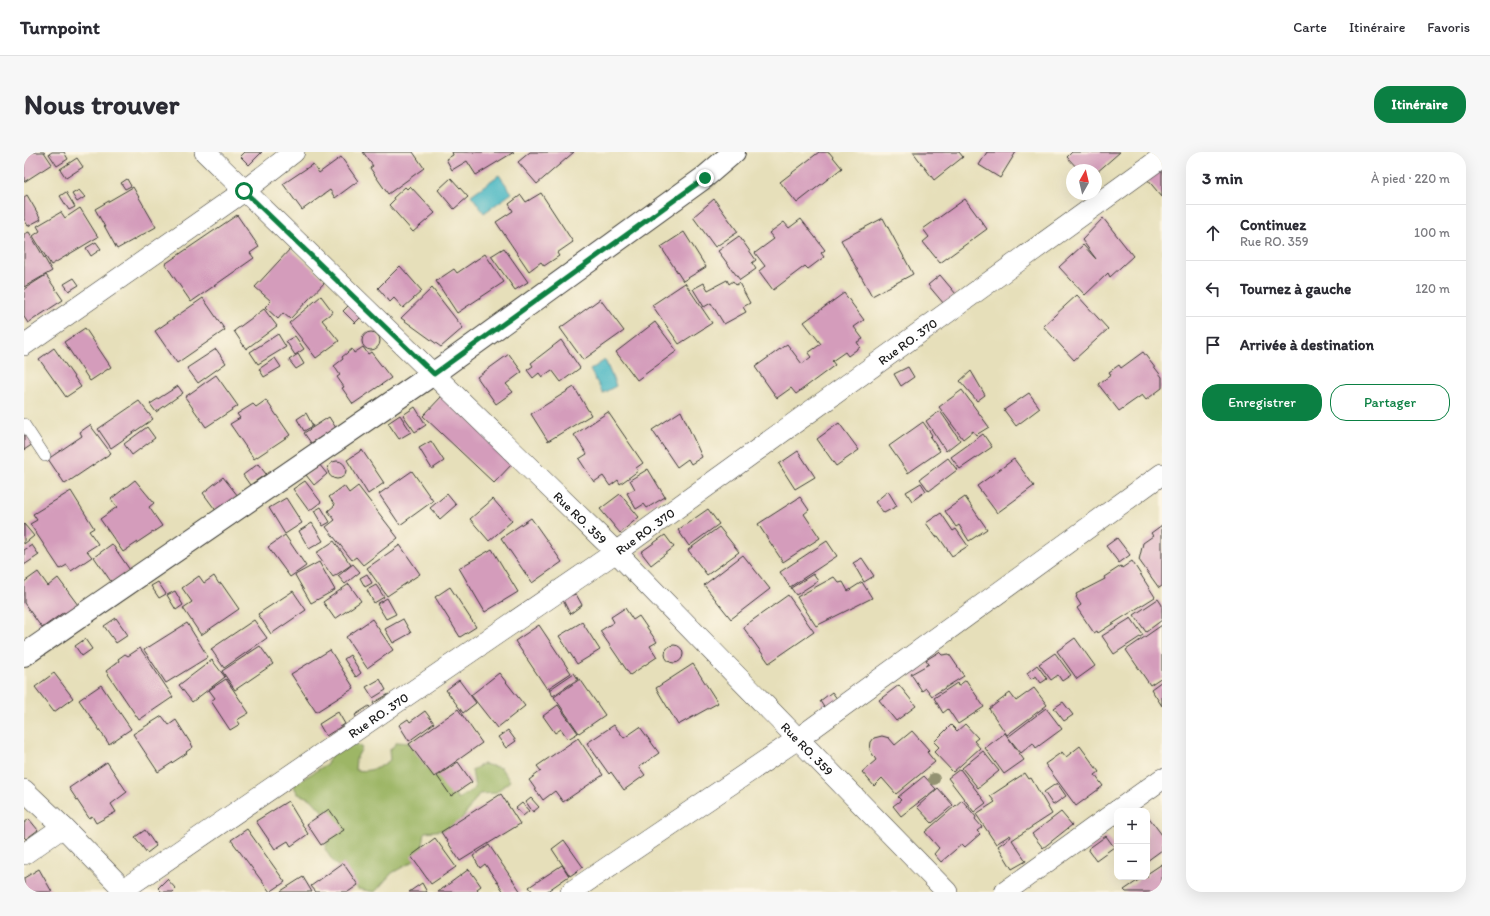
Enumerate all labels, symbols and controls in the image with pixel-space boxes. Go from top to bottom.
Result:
text: Turnpoint [20,16,100,39]
text: Carte [1293,19,1327,36]
text: Itinéraire [1349,19,1405,36]
text: Favoris [1427,19,1470,36]
button: Itinéraire [1374,86,1466,123]
text: Nous trouver [24,87,179,121]
north arrow [1066,164,1102,200]
text: 3 min [1202,168,1243,188]
route end [696,169,714,187]
text: À pied · 220 m [1371,171,1450,186]
route start [235,182,253,200]
text: Continuez [1240,216,1306,234]
icon: ahead [1202,222,1224,244]
text: 100 m [1414,225,1450,240]
text: Rue RO. 359 [1240,234,1308,249]
icon: left [1202,278,1224,300]
text: Tournez à gauche [1240,280,1351,298]
text: 120 m [1415,281,1450,296]
street label: Rue RO. 370 [875,315,940,368]
icon: arrive [1202,334,1224,356]
text: Arrivée à destination [1240,336,1374,354]
button: Enregistrer [1202,384,1322,421]
button: Partager [1330,384,1450,421]
street label: Rue RO. 359 [551,488,610,547]
street label: Rue RO. 370 [612,505,677,558]
street label: Rue RO. 370 [345,689,411,741]
street label: Rue RO. 359 [778,719,837,779]
map controls [1114,808,1150,880]
button: + [1114,808,1150,844]
button: − [1114,844,1150,880]

